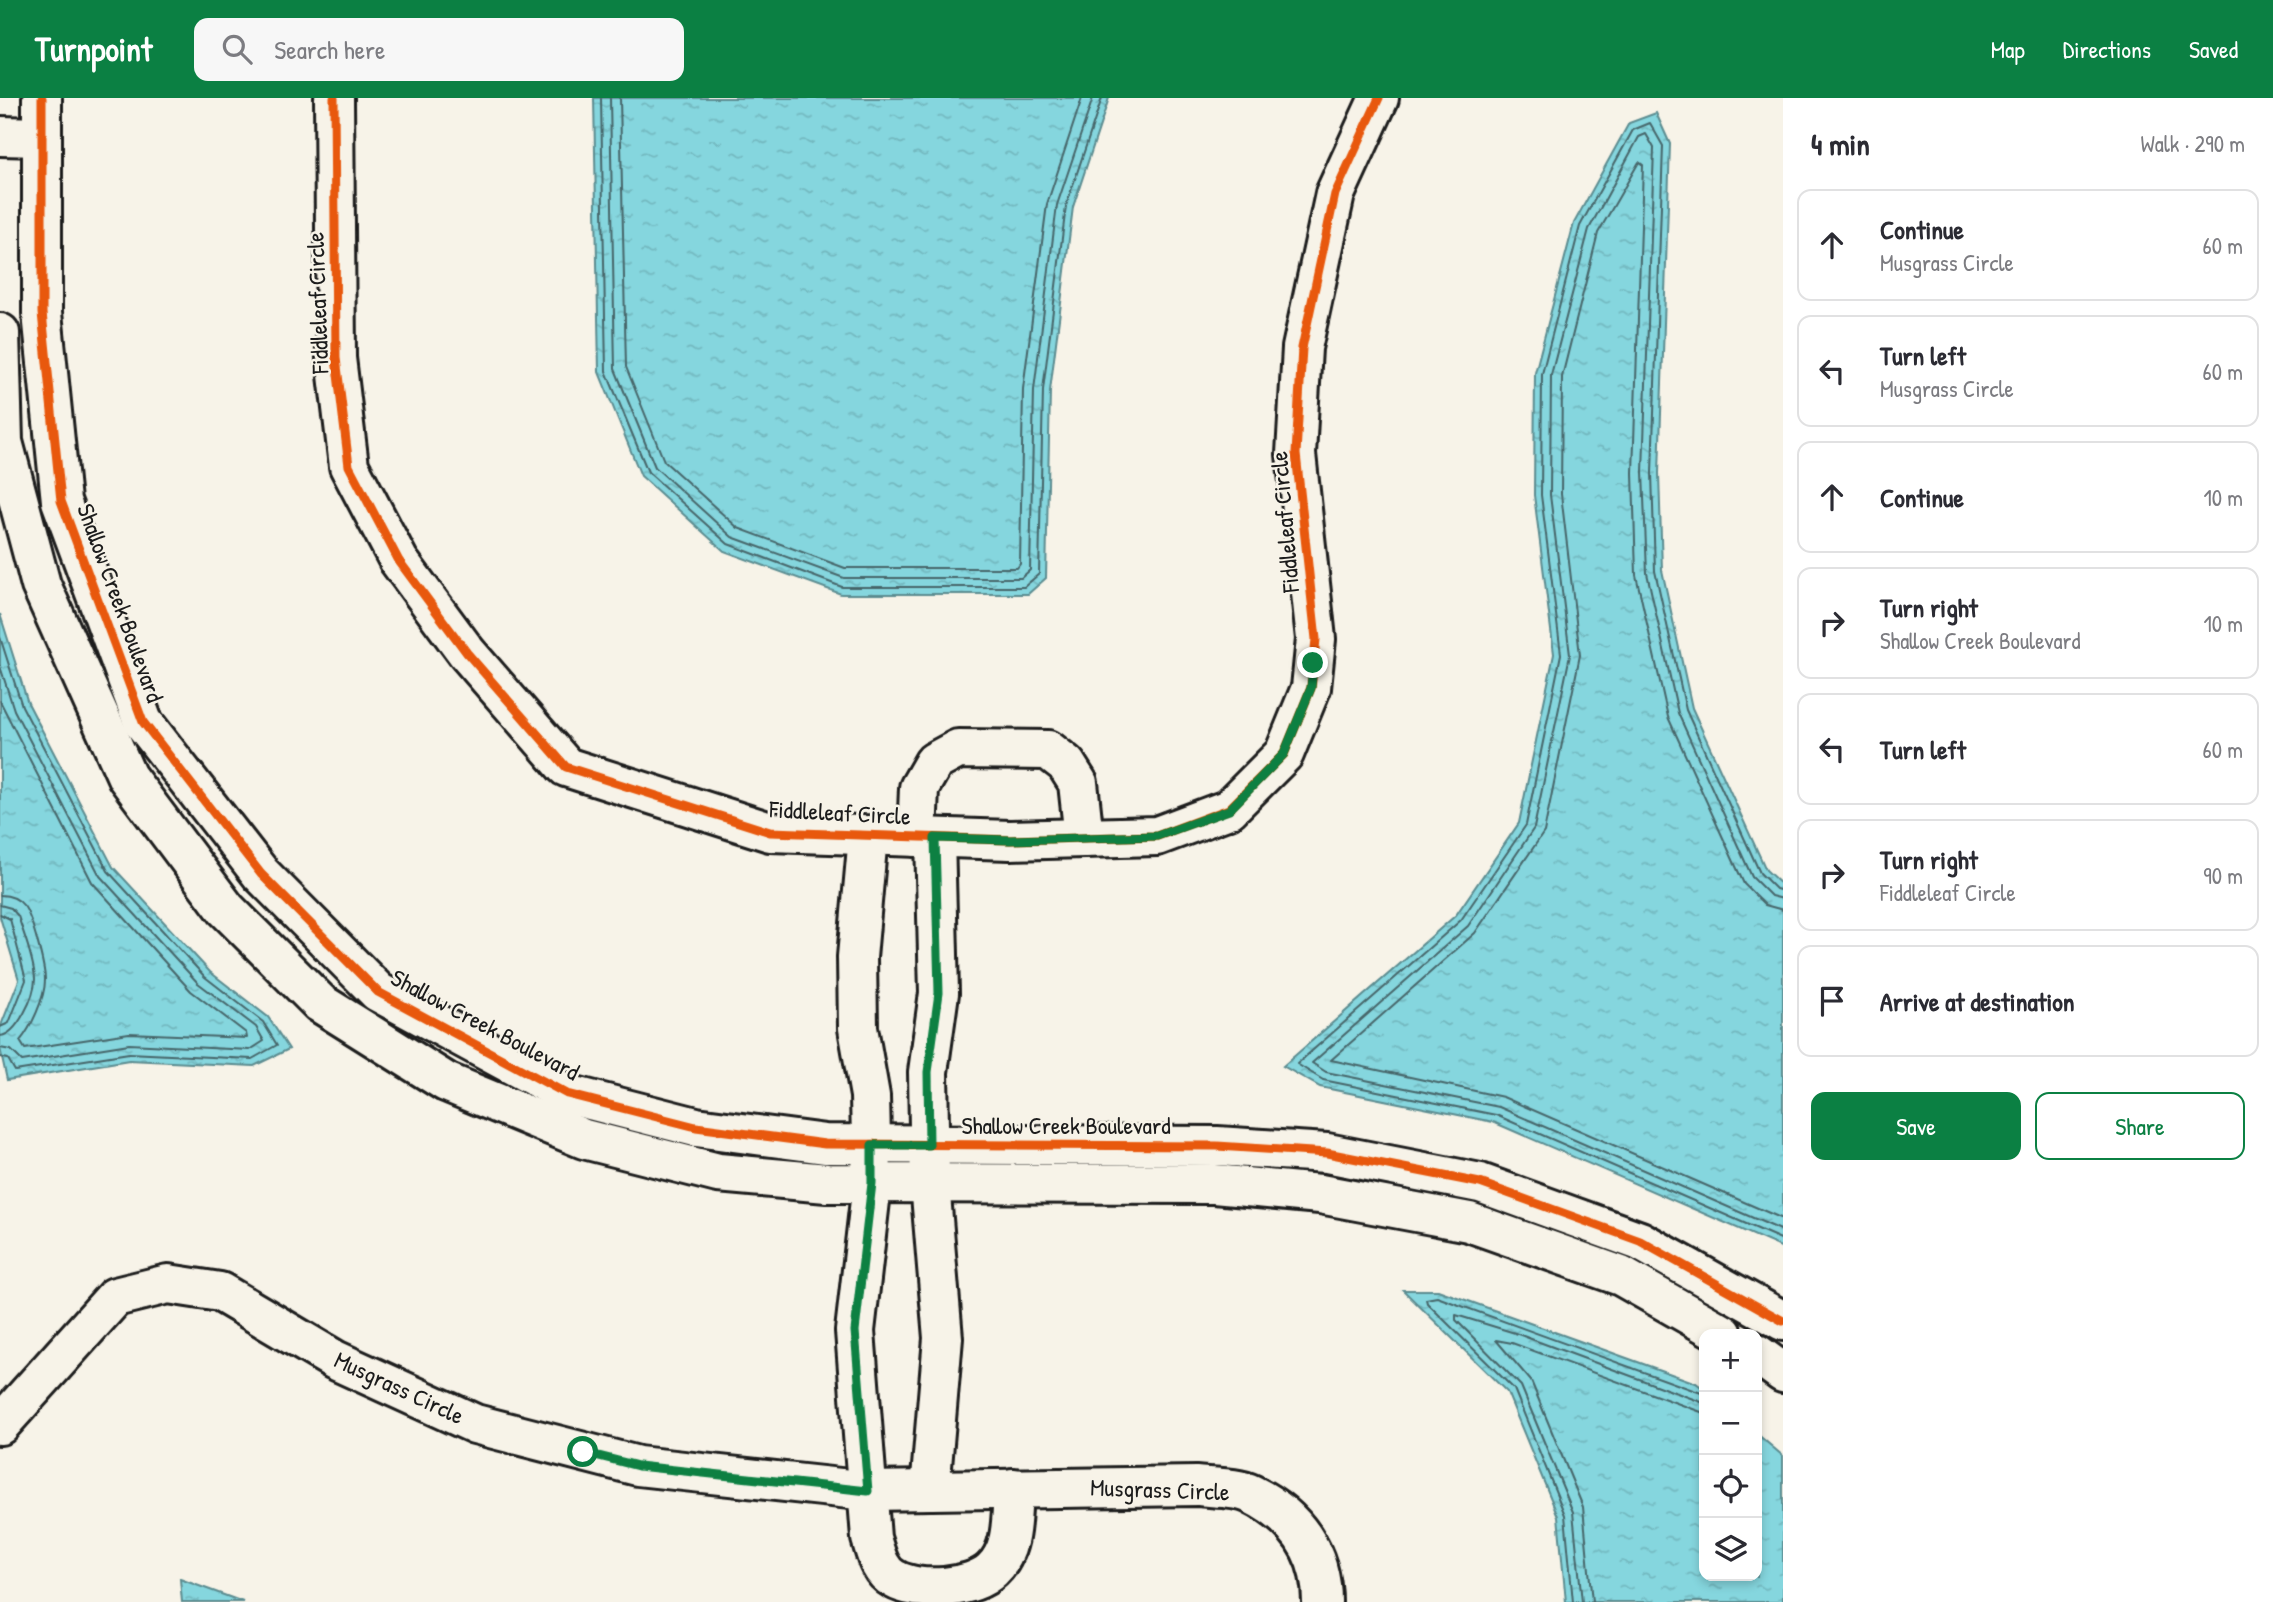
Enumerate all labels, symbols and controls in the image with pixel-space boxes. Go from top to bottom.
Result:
search box [194,18,684,81]
text: Turnpoint [35,27,152,71]
icon: search [218,30,256,68]
text: Search here [274,32,385,67]
text: Map [1991,33,2025,65]
text: Directions [2063,33,2151,65]
text: Saved [2189,33,2238,65]
text: 4 min [1811,124,1870,164]
text: Walk · 290 m [2141,128,2245,159]
text: Continue [1880,212,1964,247]
icon: ahead [1813,226,1851,264]
text: 60 m [2203,230,2243,261]
street label: Fiddleleaf Circle [299,231,335,375]
text: Musgrass Circle [1880,247,2014,278]
text: Turn left [1880,338,1966,373]
icon: left [1813,352,1851,390]
text: 60 m [2203,356,2243,387]
text: Musgrass Circle [1880,373,2014,404]
street label: Fiddleleaf Circle [1262,450,1306,595]
icon: ahead [1813,478,1851,516]
text: Continue [1880,480,1964,515]
text: 10 m [2203,482,2243,513]
street label: Shallow Creek Boulevard [70,499,172,706]
text: Turn right [1880,590,1978,625]
icon: right [1813,604,1851,642]
text: 10 m [2203,608,2243,639]
text: Shallow Creek Boulevard [1880,625,2080,656]
route end [1297,647,1328,678]
icon: left [1813,730,1851,768]
text: Turn left [1880,732,1966,767]
text: 60 m [2203,734,2243,765]
street label: Fiddleleaf Circle [768,792,912,832]
text: Turn right [1880,842,1978,877]
icon: right [1813,856,1851,894]
text: 90 m [2203,860,2243,891]
text: Fiddleleaf Circle [1880,877,2016,908]
street label: Shallow Creek Boulevard [386,961,585,1087]
icon: arrive [1813,982,1851,1020]
text: Arrive at destination [1880,984,2075,1019]
button: Save [1811,1092,2021,1160]
button: Share [2035,1092,2245,1160]
street label: Shallow Creek Boulevard [961,1109,1171,1141]
map controls [1699,1329,1762,1581]
button: + [1699,1329,1762,1392]
street label: Musgrass Circle [329,1343,470,1431]
button: − [1699,1392,1762,1455]
route start [567,1436,598,1467]
button: locate [1699,1455,1762,1518]
street label: Musgrass Circle [1090,1471,1231,1507]
button: layers [1699,1518,1762,1581]

